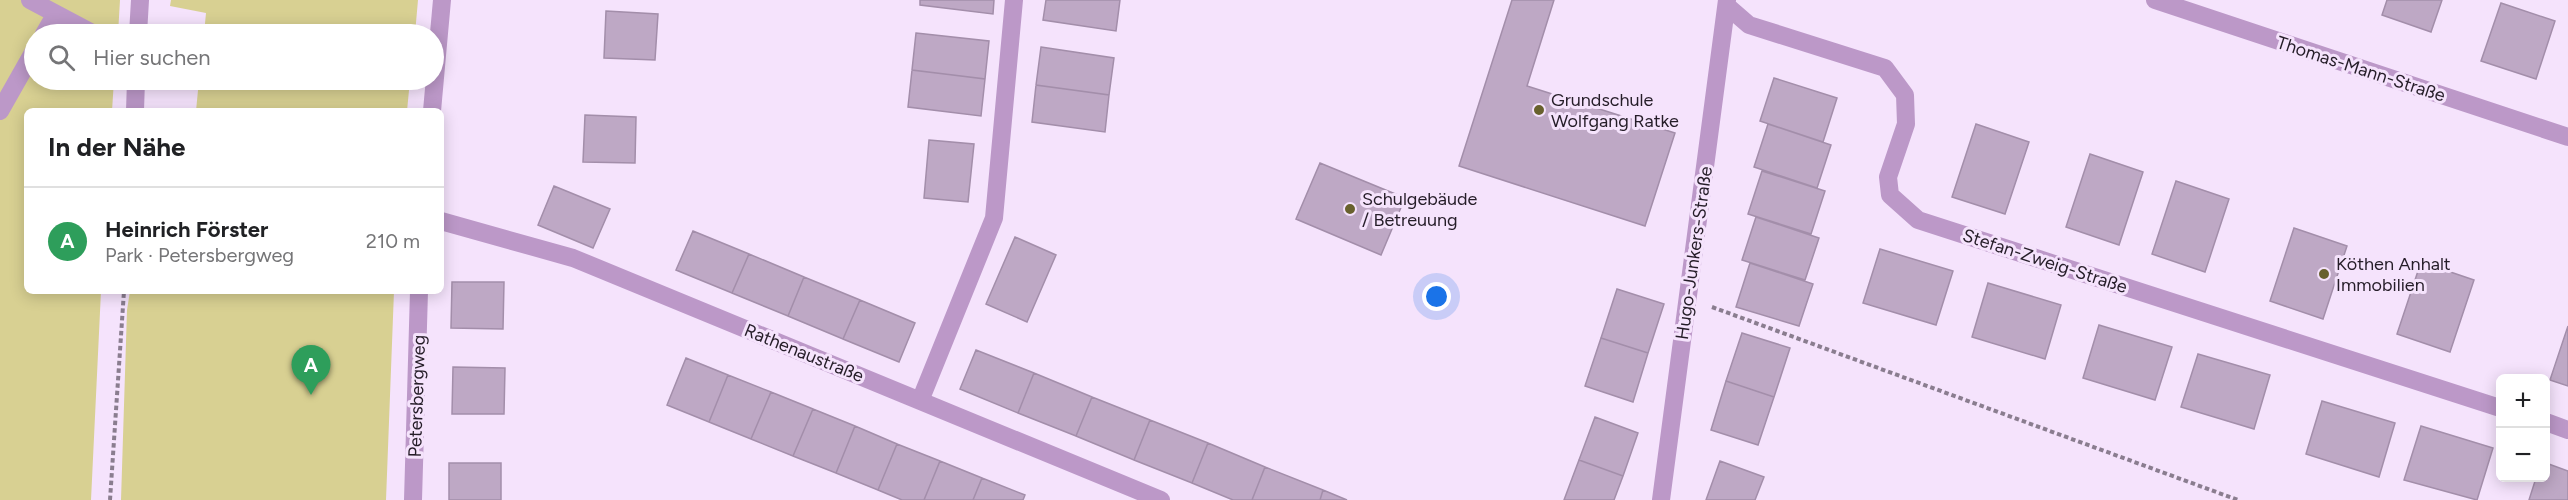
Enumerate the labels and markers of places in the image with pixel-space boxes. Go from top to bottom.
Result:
place label: Grundschule Wolfgang Ratke [1551,89,1679,132]
marker: Grundschule Wolfgang Ratke [1532,103,1546,117]
place label: Schulgebäude / Betreuung [1362,188,1478,231]
marker: Schulgebäude / Betreuung [1343,202,1357,216]
place label: Köthen Anhalt Immobilien [2336,253,2451,296]
marker: Köthen Anhalt Immobilien [2317,267,2331,281]
pin: A [292,346,330,395]

